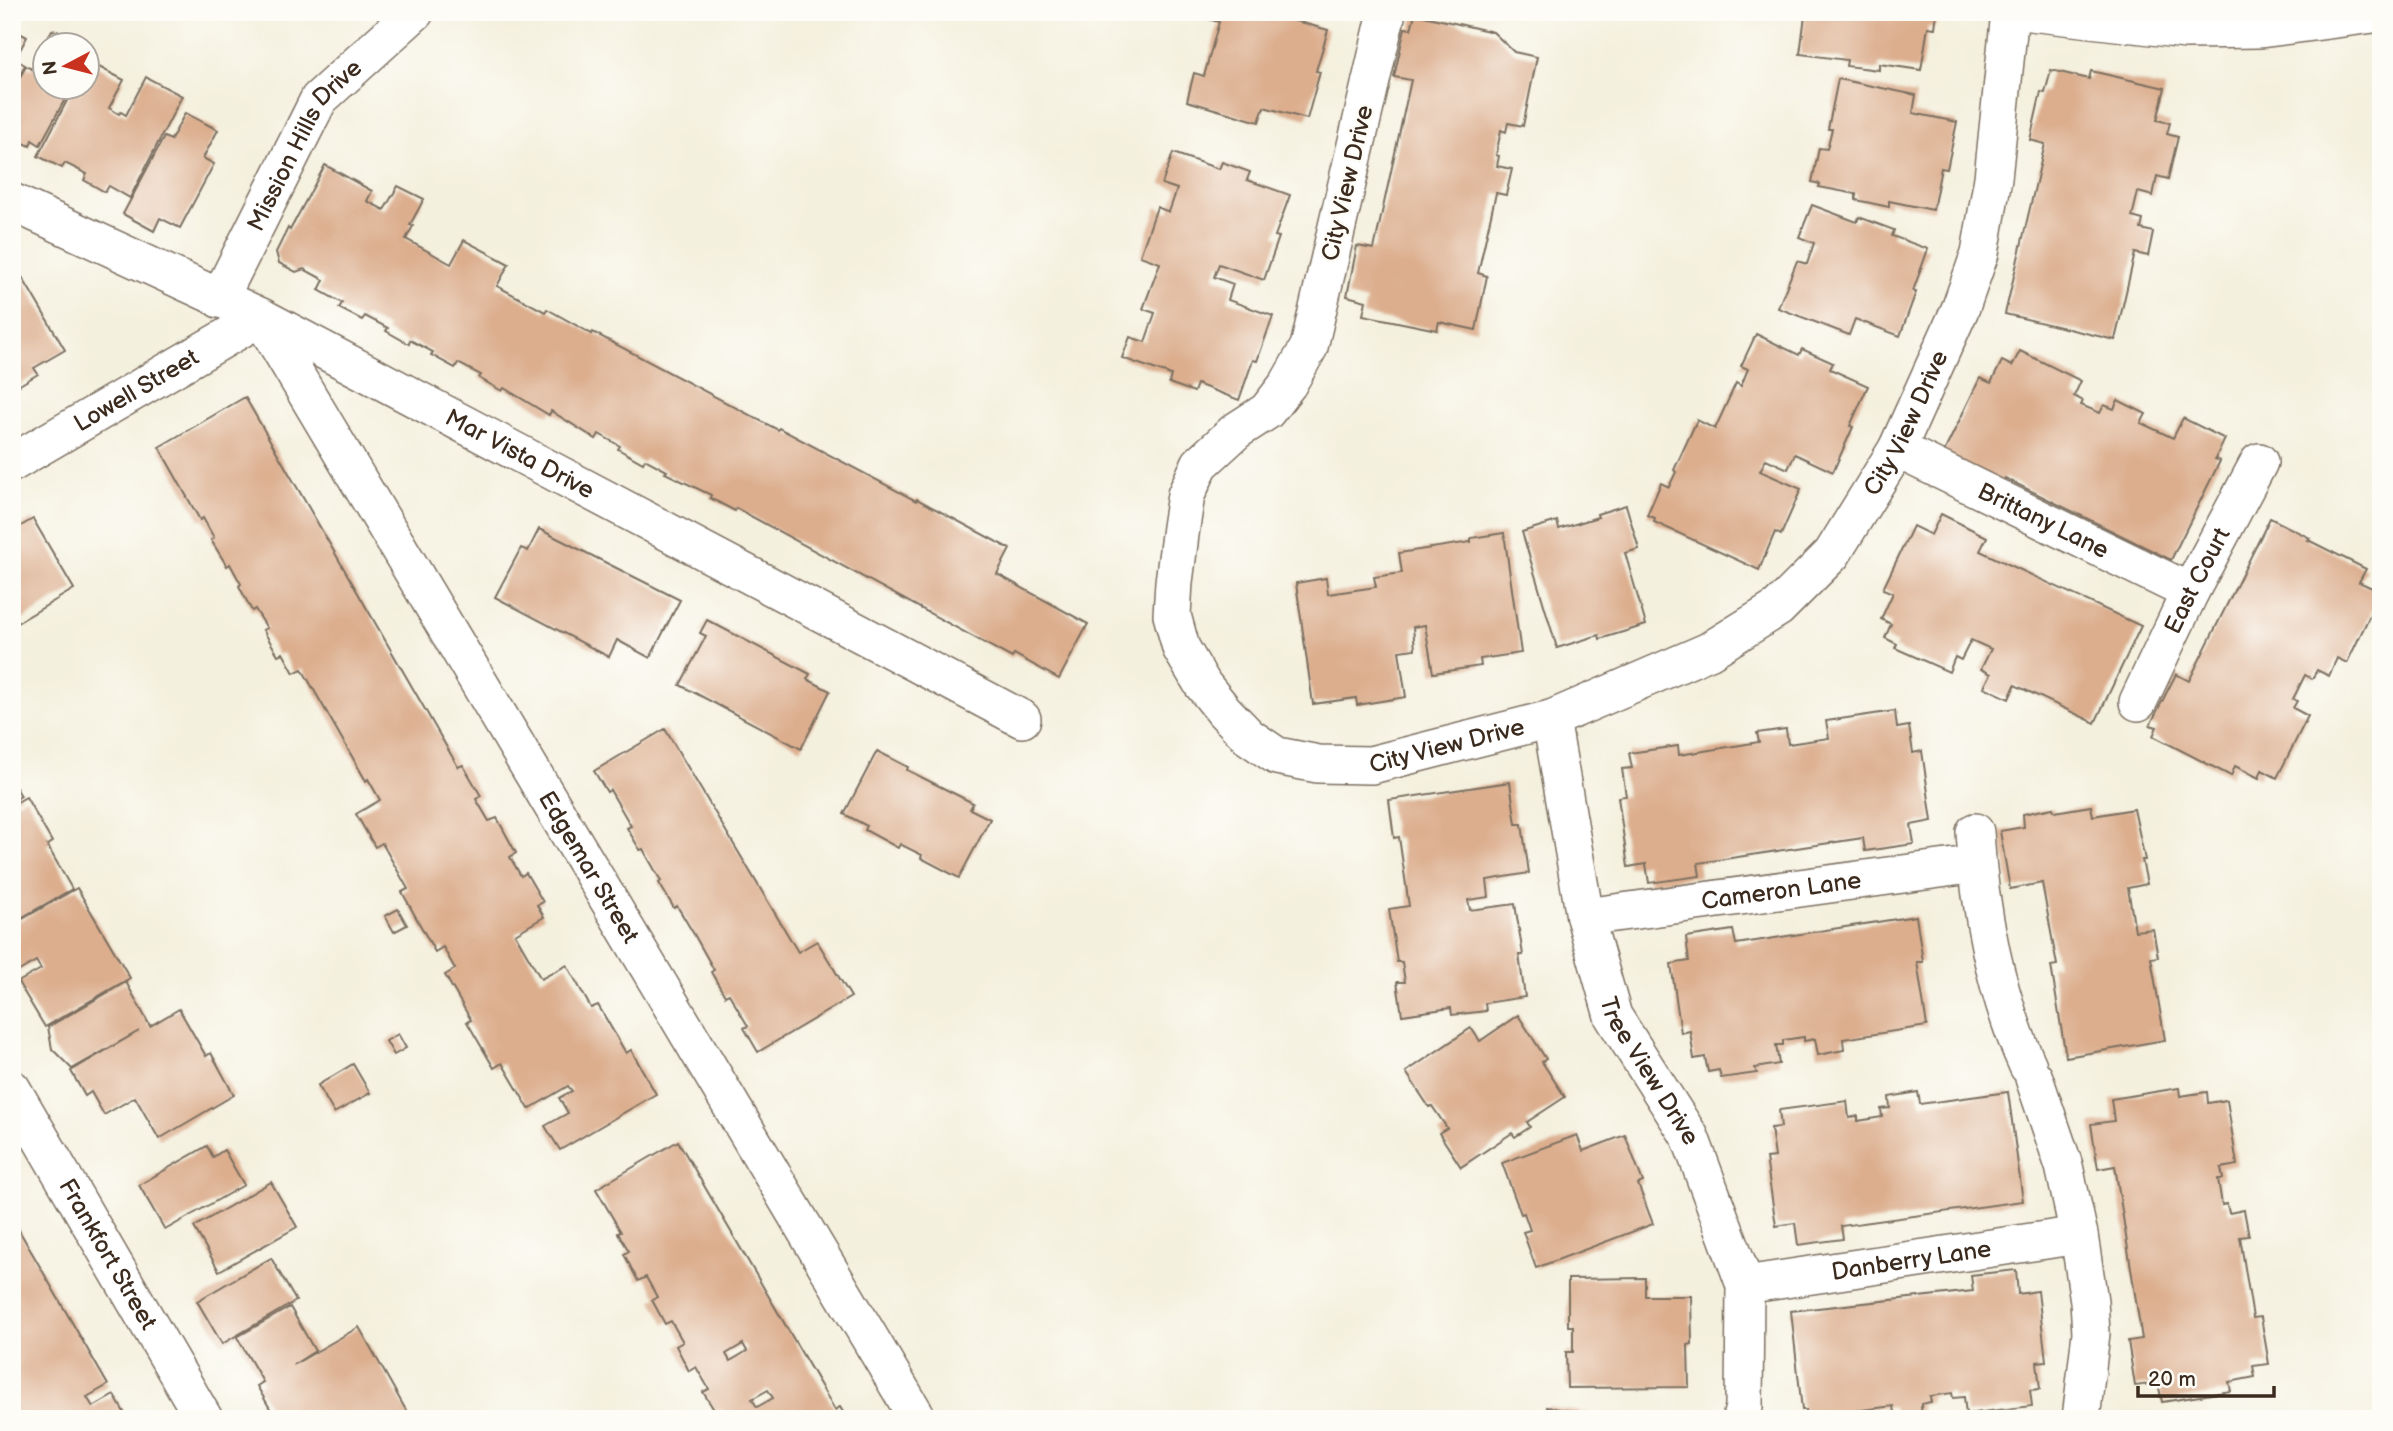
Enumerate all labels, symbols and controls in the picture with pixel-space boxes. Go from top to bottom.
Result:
north arrow [32,32,102,102]
street label: Mission Hills Drive [241,53,368,236]
text: N [38,59,63,76]
street label: City View Drive [1315,102,1379,264]
street label: Lowell Street [69,343,204,438]
street label: City View Drive [1858,346,1955,501]
street label: Mar Vista Drive [440,403,599,505]
street label: Brittany Lane [1973,477,2114,565]
street label: East Court [2158,522,2237,639]
street label: City View Drive [1366,712,1528,780]
street label: Edgemar Street [532,786,645,949]
street label: Cameron Lane [1700,866,1863,916]
street label: Tree View Drive [1593,993,1705,1151]
street label: Frankfort Street [52,1174,163,1336]
street label: Danberry Lane [1829,1234,1993,1287]
scale bar [2138,1354,2274,1398]
text: 20 m [2148,1367,2196,1392]

